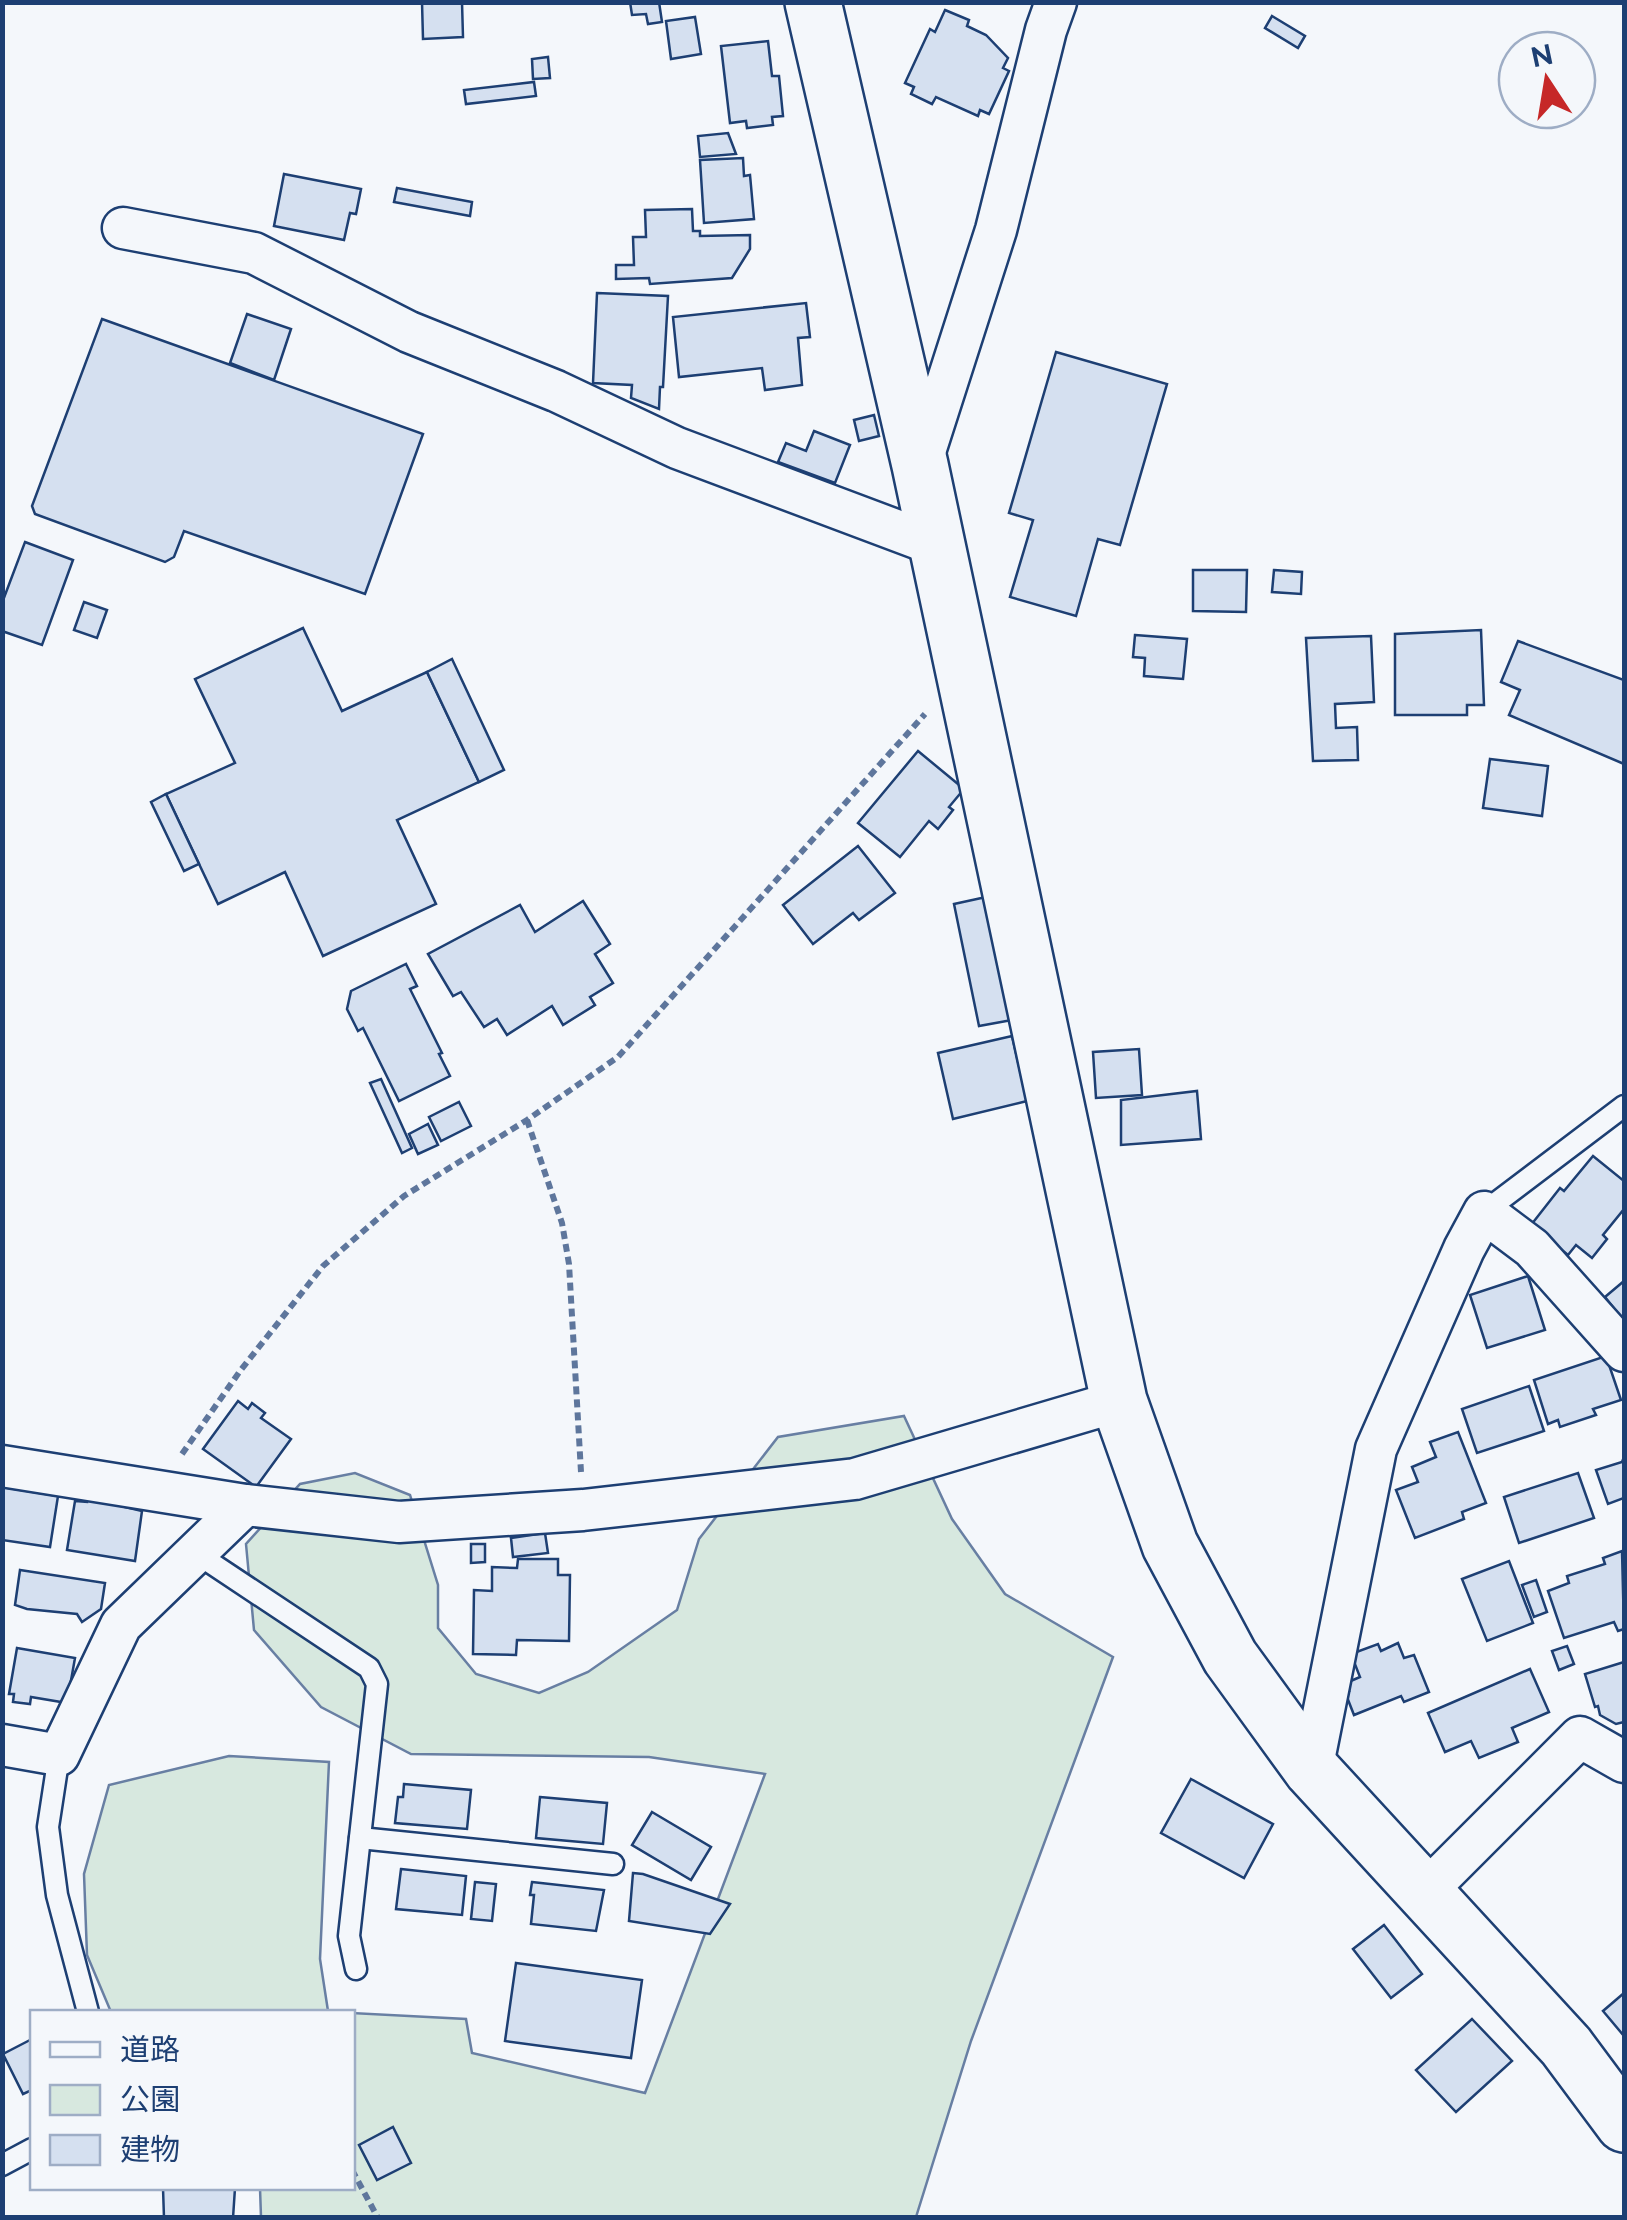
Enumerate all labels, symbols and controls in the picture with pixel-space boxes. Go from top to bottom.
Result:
north arrow [1497,30,1597,130]
text: N [1528,38,1556,74]
legend [30,2010,355,2190]
text: 道路 [120,2032,180,2067]
text: 公園 [120,2082,180,2117]
text: 建物 [120,2132,180,2167]

